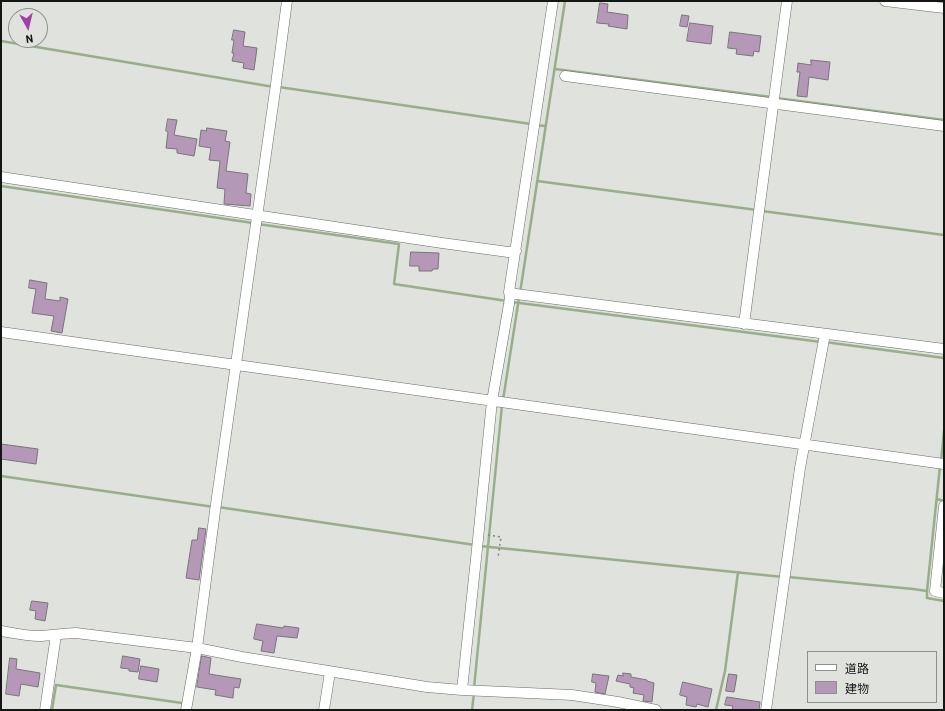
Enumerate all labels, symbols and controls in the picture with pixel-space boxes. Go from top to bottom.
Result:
north arrow [8,8,48,48]
text: N [25,32,34,46]
legend [807,651,937,703]
text: 道路 [845,661,869,675]
text: 建物 [845,681,869,695]

